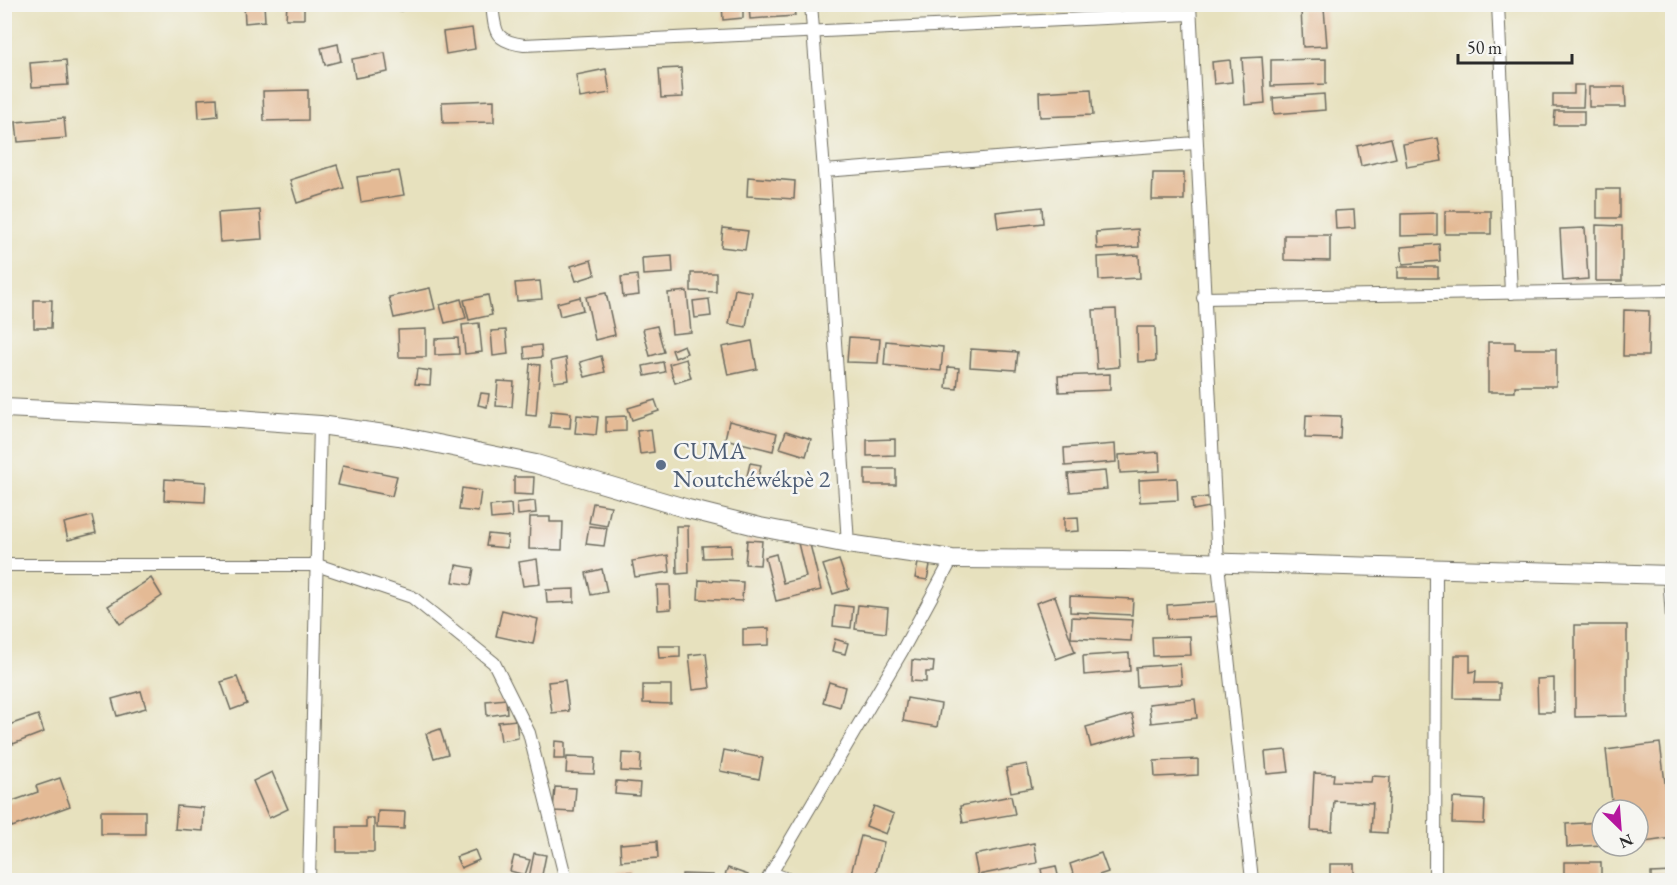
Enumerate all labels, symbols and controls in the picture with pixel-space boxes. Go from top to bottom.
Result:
scale bar [1458,27,1572,65]
text: 50 m [1467,36,1502,59]
place label: CUMA Noutchéwékpè 2 [673,435,831,494]
marker: CUMA Noutchéwékpè 2 [654,458,668,472]
north arrow [1590,798,1650,858]
text: N [1616,829,1636,853]

